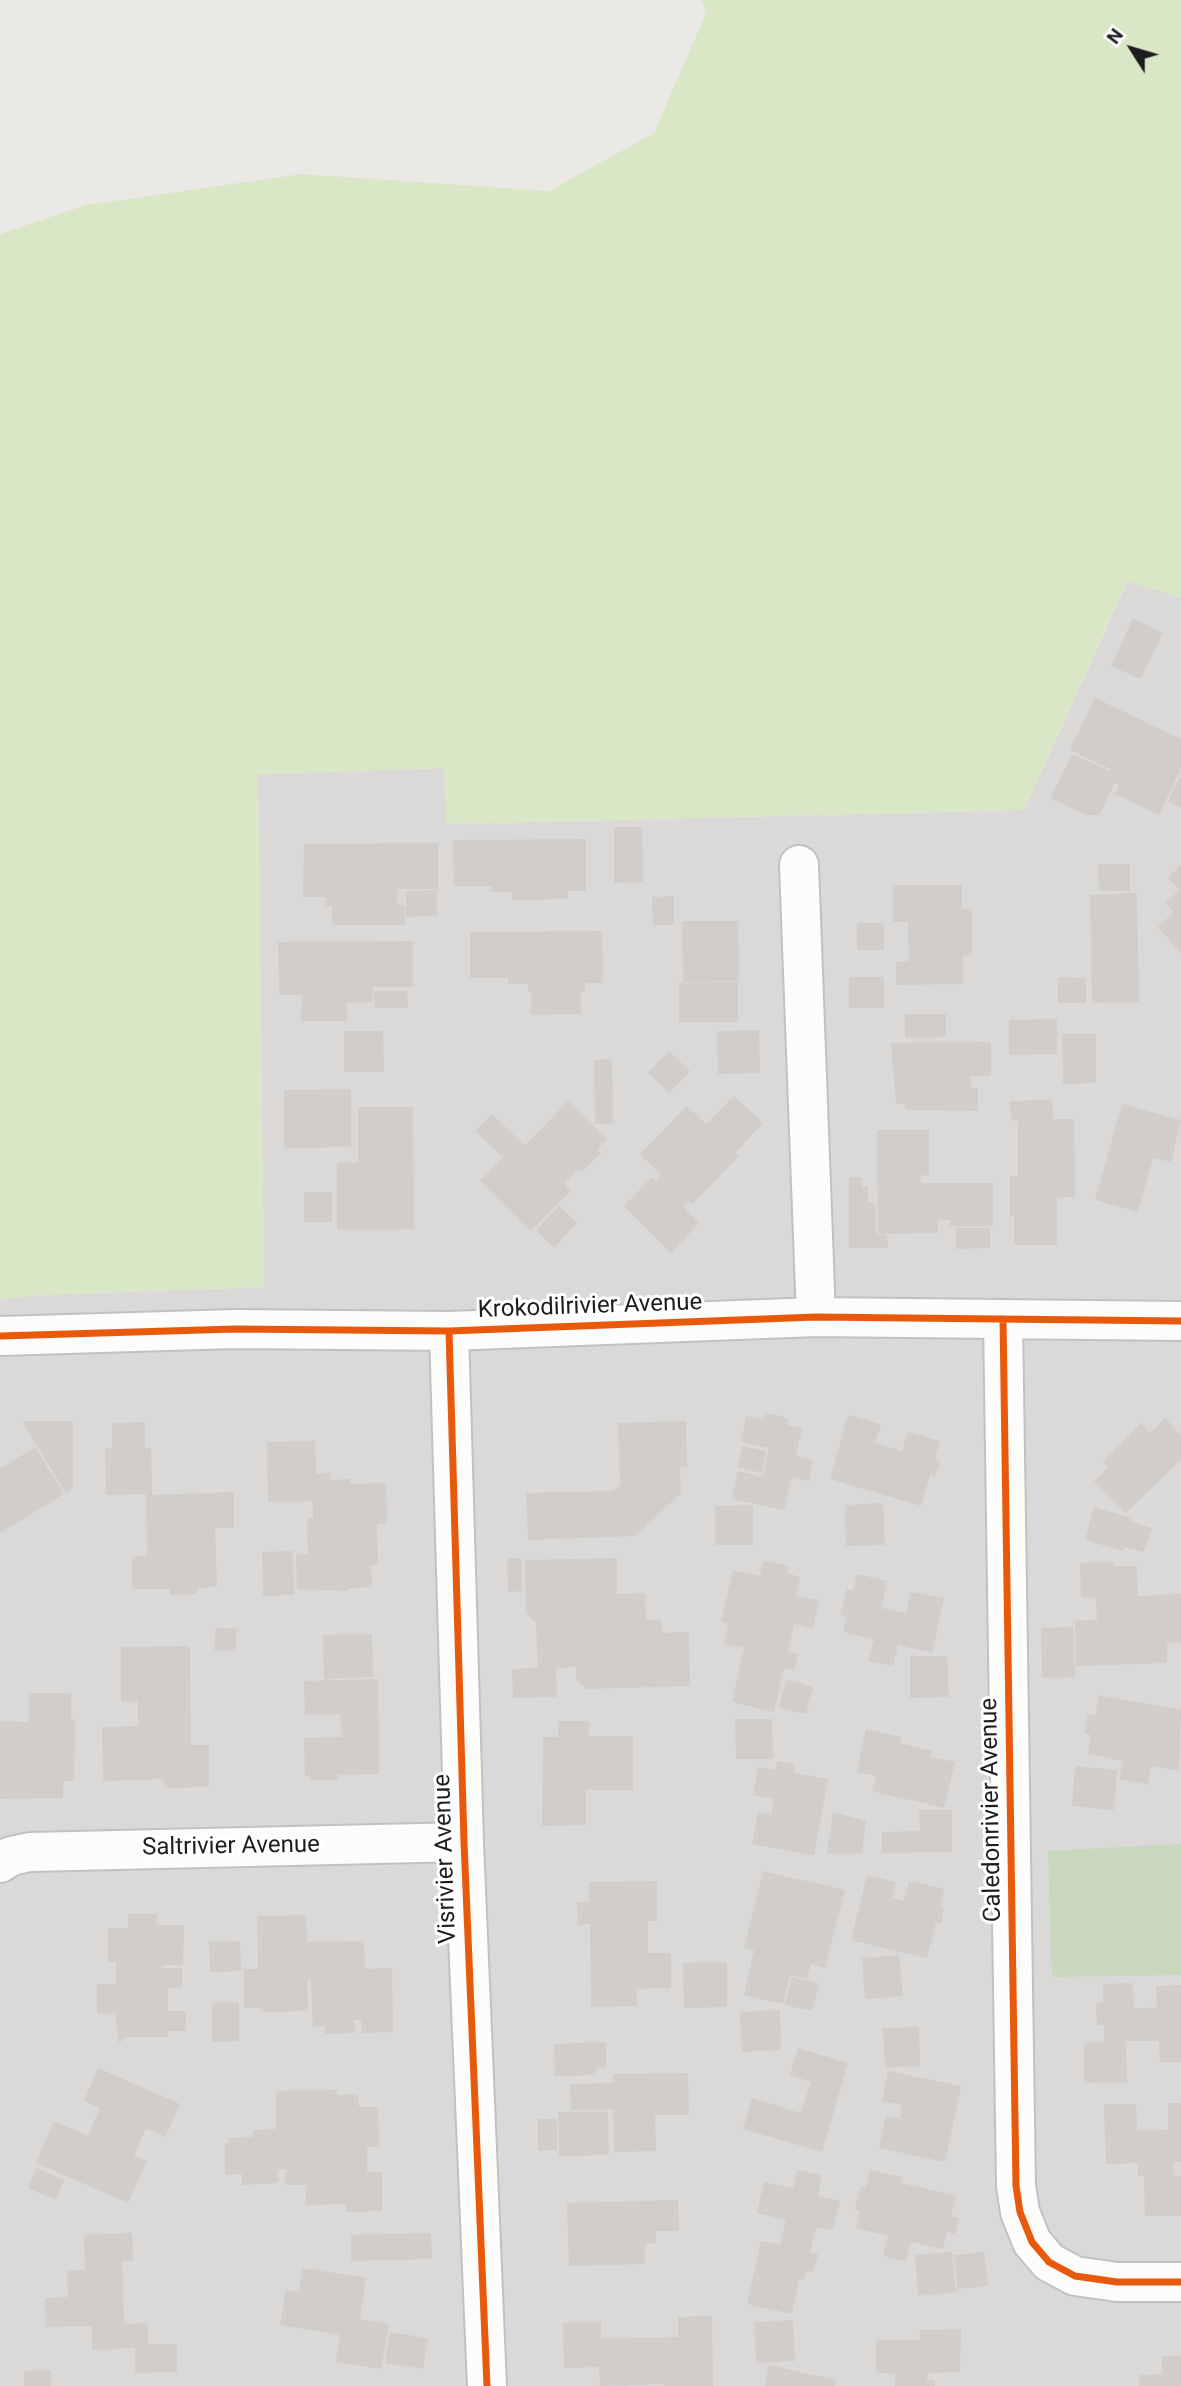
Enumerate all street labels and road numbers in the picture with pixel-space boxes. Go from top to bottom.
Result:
street label: Krokodilrivier Avenue [477,1289,703,1325]
street label: Caledonrivier Avenue [976,1698,1008,1922]
street label: Visrivier Avenue [429,1773,463,1945]
street label: Saltrivier Avenue [142,1831,320,1863]

